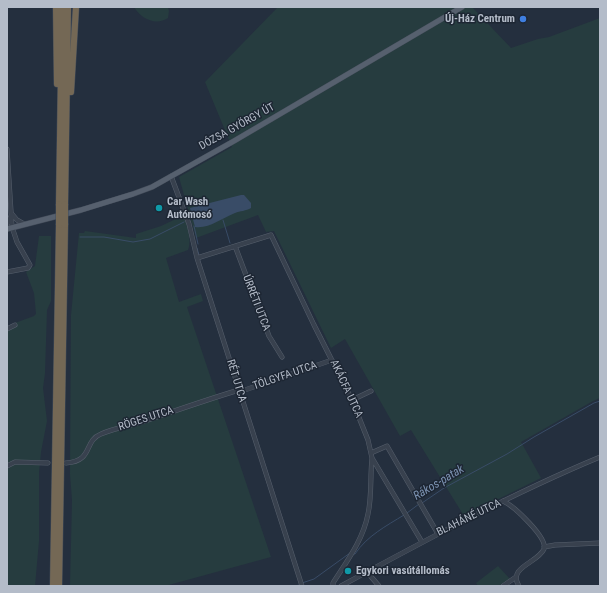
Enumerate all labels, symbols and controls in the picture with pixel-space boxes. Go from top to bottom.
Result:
place label: Új-Ház Centrum [445,12,515,26]
marker: Új-Ház Centrum [518,14,528,24]
street label: DÓZSA GYÖRGY ÚT [197,101,277,153]
place label: Car Wash Autómosó [167,195,212,221]
marker: Car Wash Autómosó [154,203,164,213]
street label: ÚRRÉTI UTCA [239,273,273,333]
street label: RÉT UTCA [223,358,249,404]
street label: AKÁCFA UTCA [327,358,365,420]
street label: TÖLGYFA UTCA [251,359,319,393]
street label: RÖGES UTCA [117,404,175,434]
water label: Rákos-patak [411,462,467,504]
street label: BLAHÁNÉ UTCA [435,497,503,539]
place label: Egykori vasútállomás [356,564,450,578]
marker: Egykori vasútállomás [343,566,353,576]

